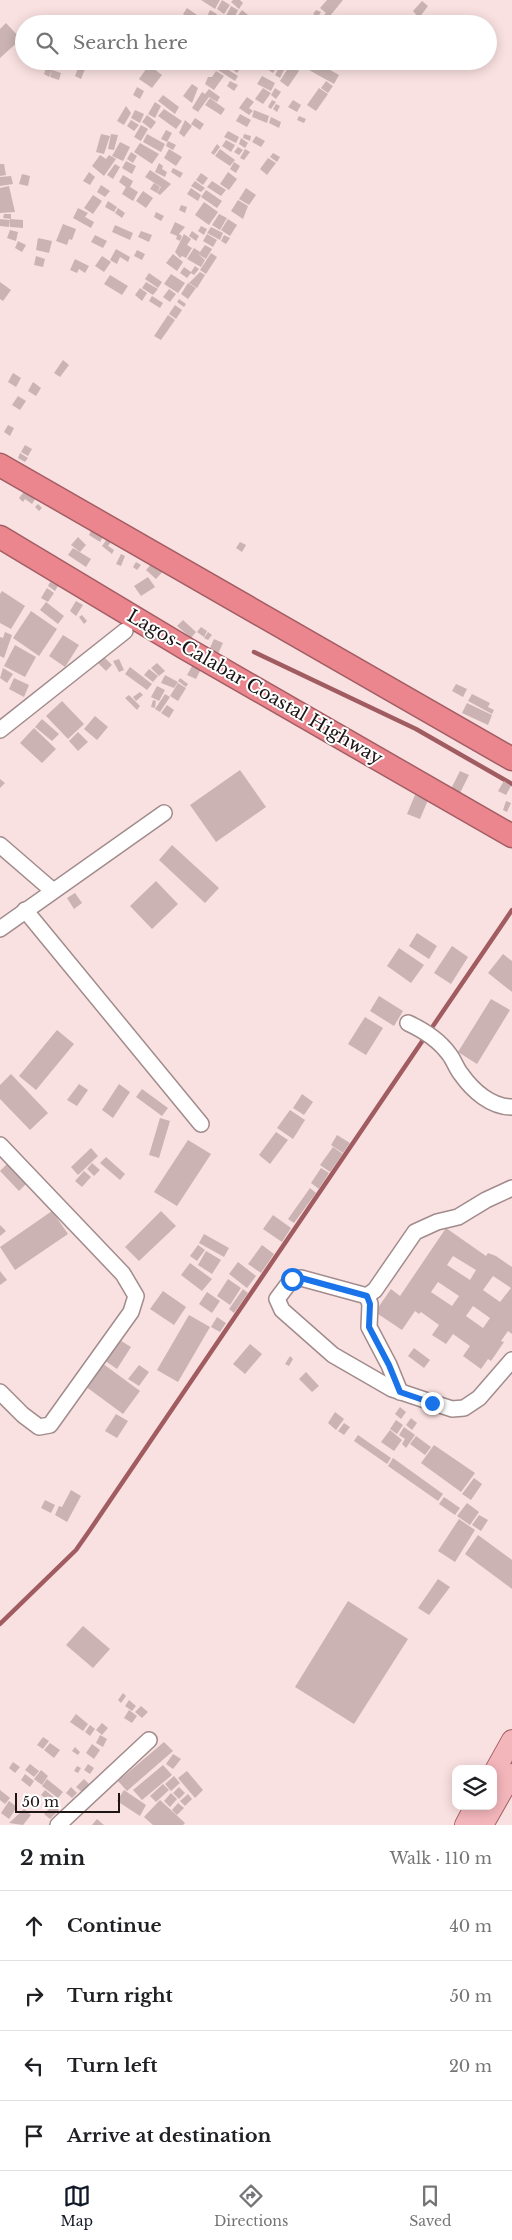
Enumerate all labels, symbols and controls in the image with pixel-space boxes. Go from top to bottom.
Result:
search box [15,15,497,70]
icon: search [33,29,61,57]
text: Search here [73,31,188,54]
street label: Lagos-Calabar Coastal Highway [123,605,387,770]
route start [281,1268,304,1291]
route end [421,1392,444,1415]
map controls [452,1765,497,1810]
button: layers [452,1765,497,1810]
scale bar [15,1790,120,1813]
text: 50 m [22,1793,59,1811]
text: 2 min [20,1845,85,1871]
text: Walk · 110 m [390,1848,492,1868]
icon: ahead [20,1912,48,1940]
text: Continue [67,1914,162,1937]
text: 40 m [449,1916,492,1936]
icon: right [20,1982,48,2010]
text: Turn right [67,1984,173,2007]
text: 50 m [450,1986,492,2006]
icon: left [20,2052,48,2080]
text: Turn left [67,2054,158,2077]
text: 20 m [449,2056,492,2076]
icon: arrive [20,2122,48,2150]
text: Arrive at destination [67,2124,271,2147]
tab: Map [60,2182,93,2230]
tab: Directions [214,2182,288,2230]
tab: Saved [409,2182,452,2230]

